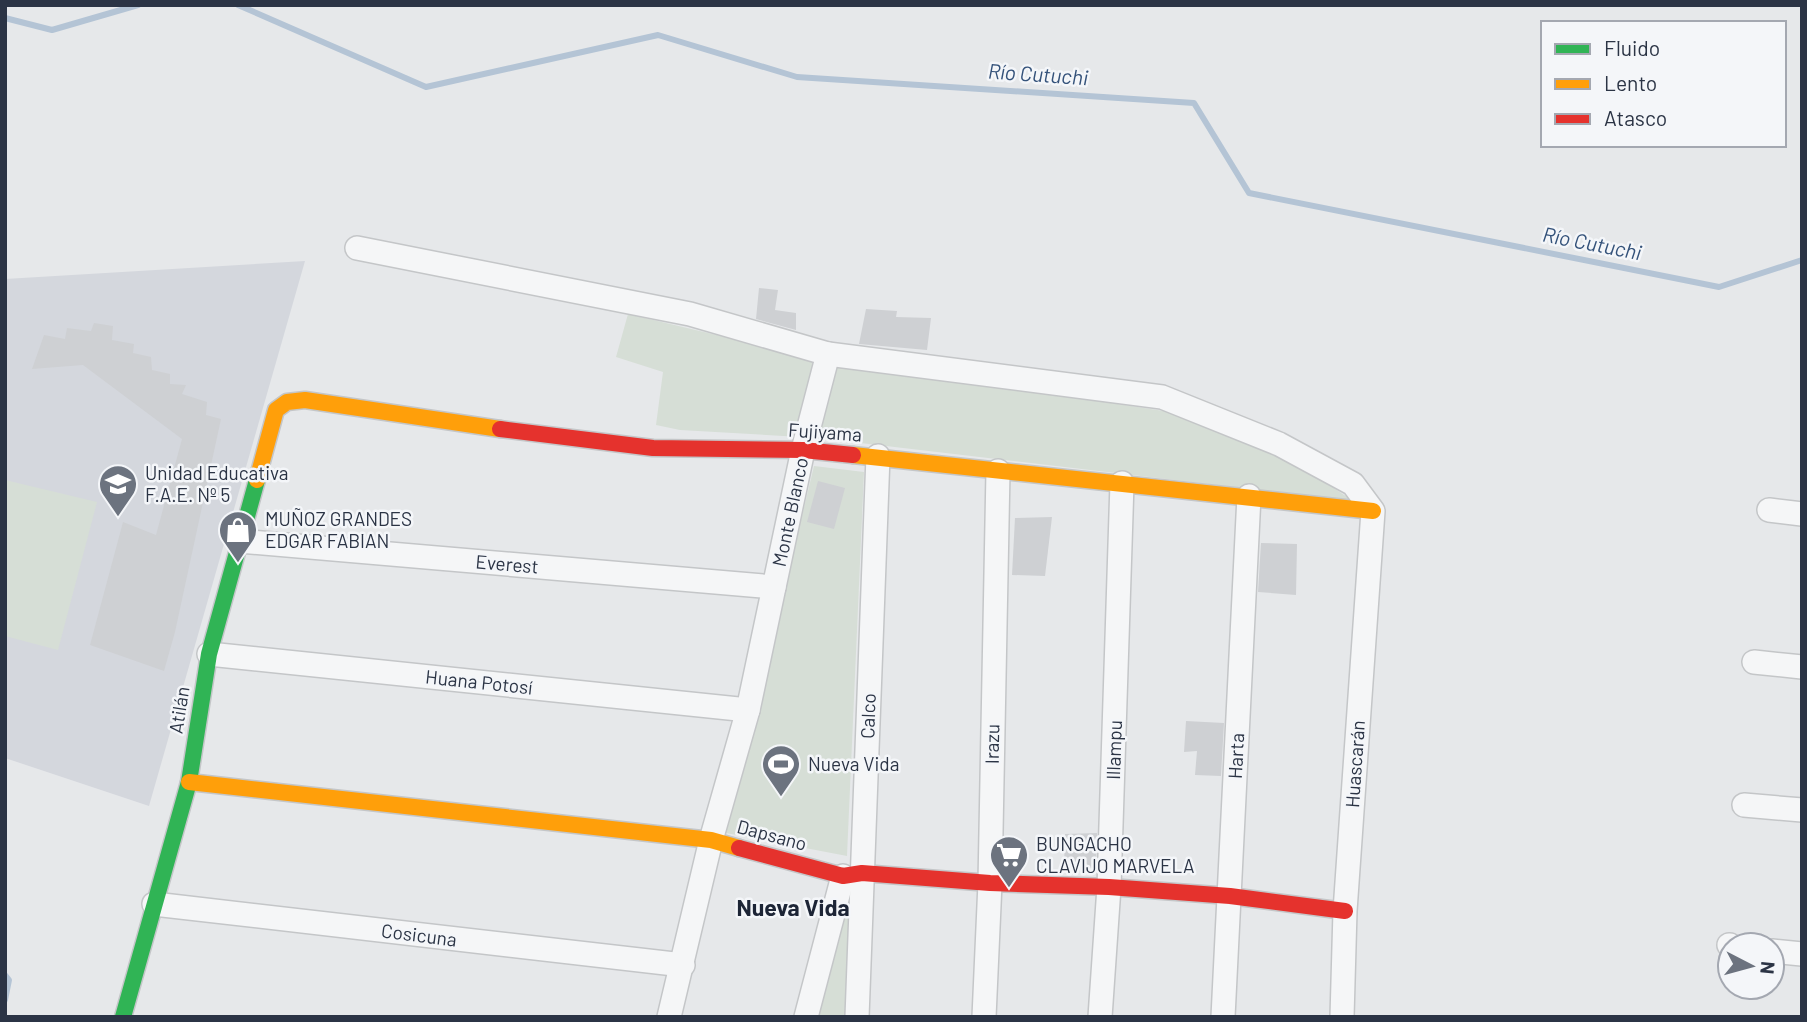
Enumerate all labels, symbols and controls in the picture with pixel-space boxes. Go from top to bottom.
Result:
legend [1541,21,1786,147]
text: Fluido [1604,35,1660,60]
water label: Río Cutuchi [987,58,1090,90]
text: Lento [1604,70,1657,95]
text: Atasco [1604,105,1667,130]
water label: Río Cutuchi [1541,221,1645,265]
street label: Fujiyama [787,417,863,446]
street label: Monte Blanco [767,455,812,569]
place label: Unidad Educativa F.A.E. Nº 5 [145,461,289,506]
school or university icon: Unidad Educativa F.A.E. Nº 5 [97,463,139,518]
place label: MUÑOZ GRANDES EDGAR FABIAN [265,507,412,552]
shop icon: MUÑOZ GRANDES EDGAR FABIAN [217,509,259,564]
street label: Everest [475,549,539,578]
street label: Huana Potosí [424,664,534,699]
street label: Atilán [163,685,194,735]
street label: Calco [855,693,880,739]
street label: Huascarán [1340,719,1369,809]
street label: Illampu [1101,720,1126,780]
street label: Irazu [980,724,1003,764]
street label: Harta [1223,732,1248,780]
sports icon: Nueva Vida [760,743,802,798]
place label: Nueva Vida [808,752,899,775]
street label: Dapsano [735,814,809,855]
place label: BUNGACHO CLAVIJO MARVELA [1036,832,1195,877]
supermarket icon: BUNGACHO CLAVIJO MARVELA [988,834,1030,889]
district label: Nueva Vida [736,893,850,921]
street label: Cosicuna [380,918,458,951]
north arrow [1716,931,1786,1001]
text: N [1756,960,1781,975]

